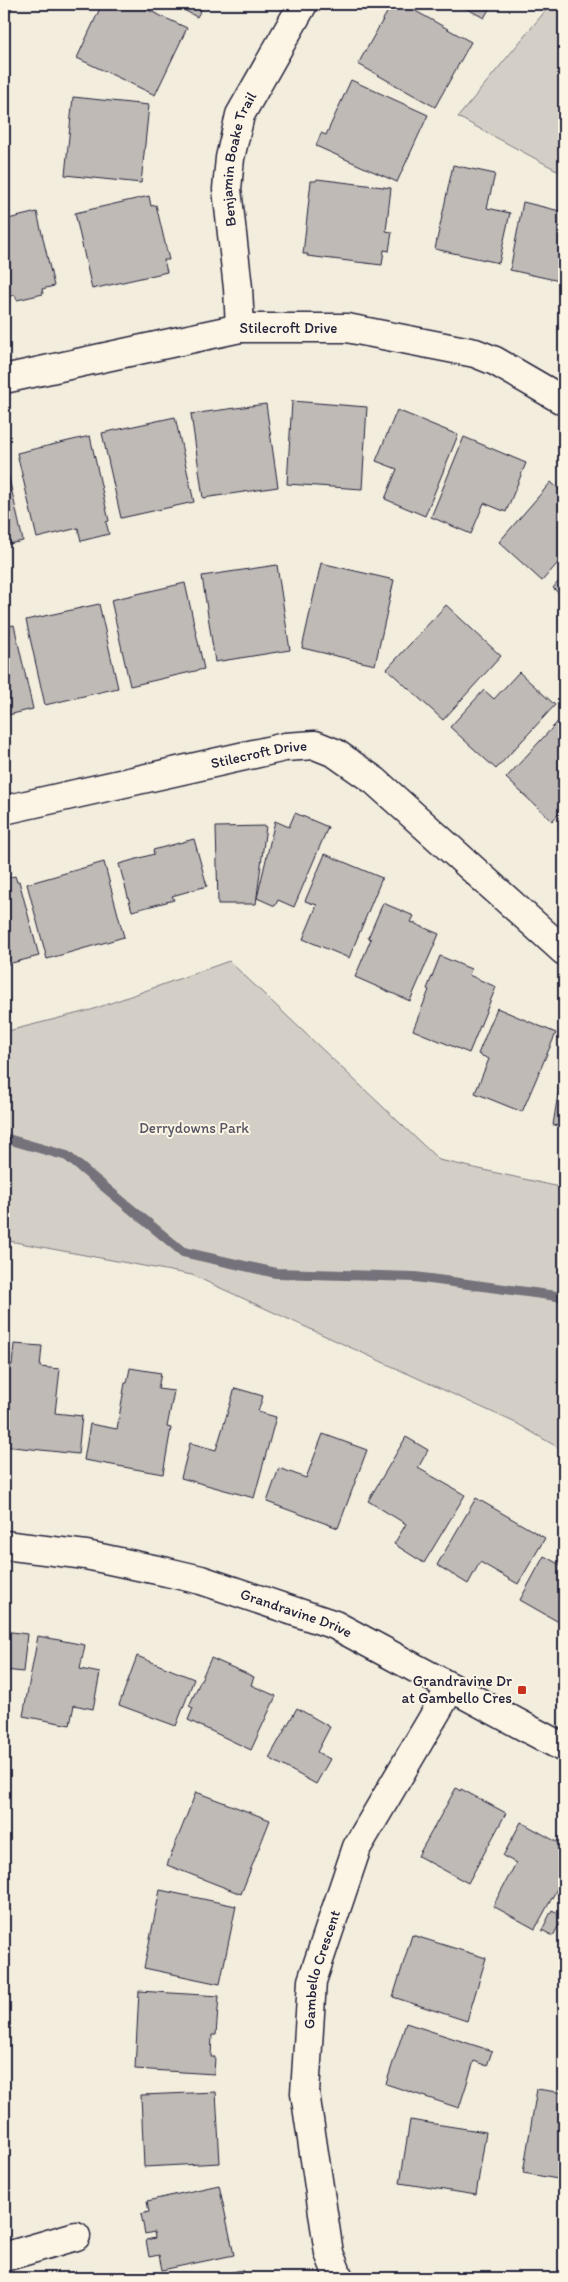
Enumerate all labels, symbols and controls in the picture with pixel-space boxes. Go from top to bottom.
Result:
street label: Benjamin Boake Trail [218,88,261,228]
street label: Stilecroft Drive [240,319,338,337]
street label: Stilecroft Drive [209,737,308,772]
park label: Derrydowns Park [139,1119,249,1137]
street label: Grandravine Drive [238,1585,355,1641]
place label: Grandravine Dr at Gambello Cres [401,1672,512,1707]
marker: Grandravine Dr at Gambello Cres [516,1684,528,1696]
street label: Gambello Crescent [300,1907,344,2030]

